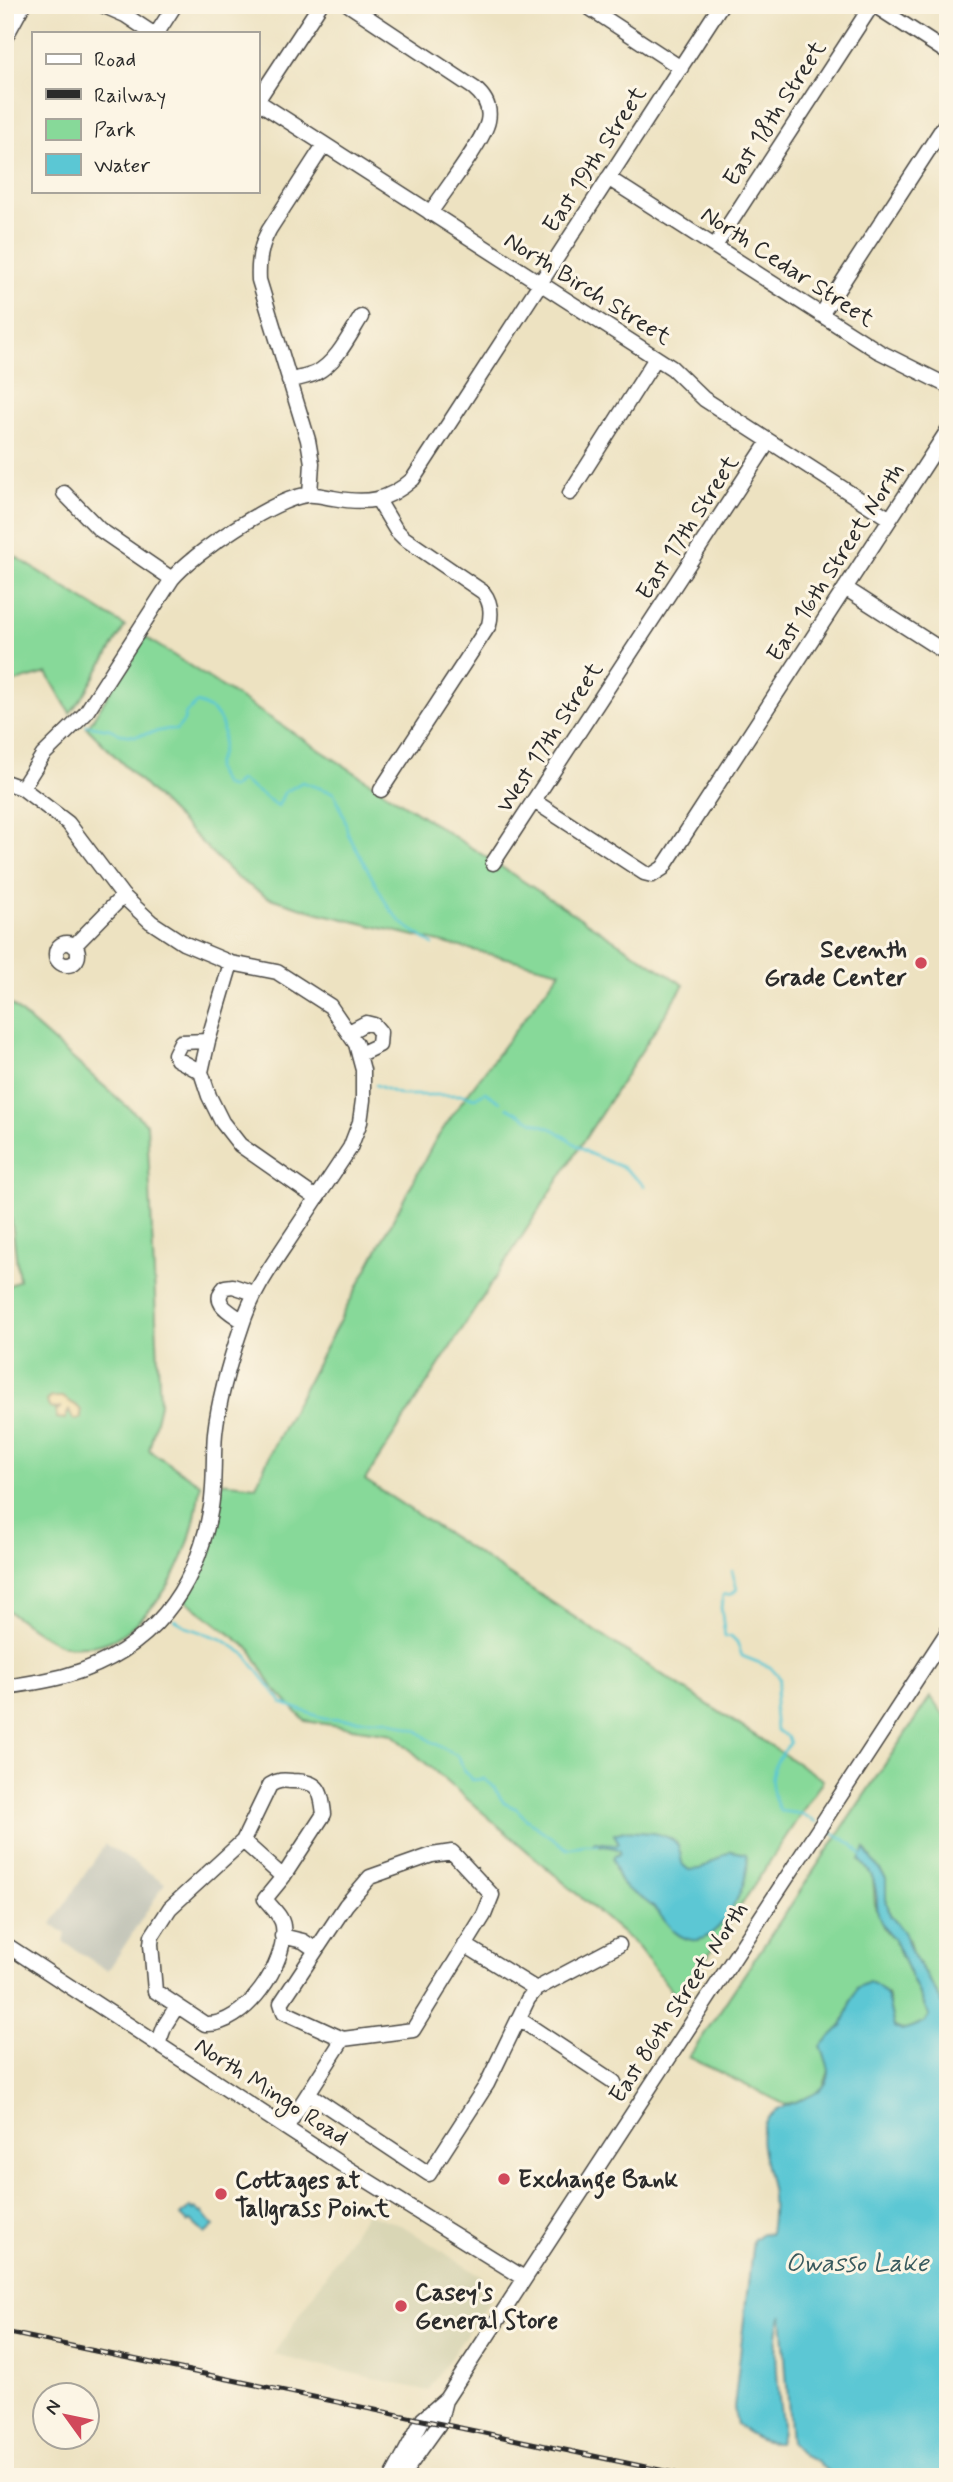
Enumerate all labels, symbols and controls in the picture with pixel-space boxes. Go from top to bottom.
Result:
legend [32,32,259,192]
street label: East 18th Street [716,35,834,193]
text: Road [94,46,136,74]
street label: East 19th Street [536,80,654,239]
text: Railway [94,82,166,110]
text: Park [94,116,136,144]
text: Water [94,152,150,180]
street label: North Cedar Street [694,199,880,335]
street label: North Birch Street [498,225,677,353]
street label: East 17th Street [630,449,747,606]
street label: East 16th Street North [760,457,912,668]
street label: West 17th Street [490,656,611,819]
place label: Seventh Grade Center [764,935,907,994]
marker: Seventh Grade Center [913,955,929,971]
street label: East 86th Street North [603,1896,756,2109]
street label: North Mingo Road [187,2031,354,2155]
place label: Exchange Bank [518,2165,678,2199]
place label: Cottages at Tallgrass Point [235,2166,390,2226]
marker: Exchange Bank [496,2171,512,2187]
marker: Cottages at Tallgrass Point [213,2186,229,2202]
water label: Owasso Lake [786,2247,930,2281]
place label: Casey's General Store [415,2278,559,2337]
marker: Casey's General Store [393,2298,409,2314]
north arrow [32,2380,102,2450]
text: N [39,2395,67,2420]

